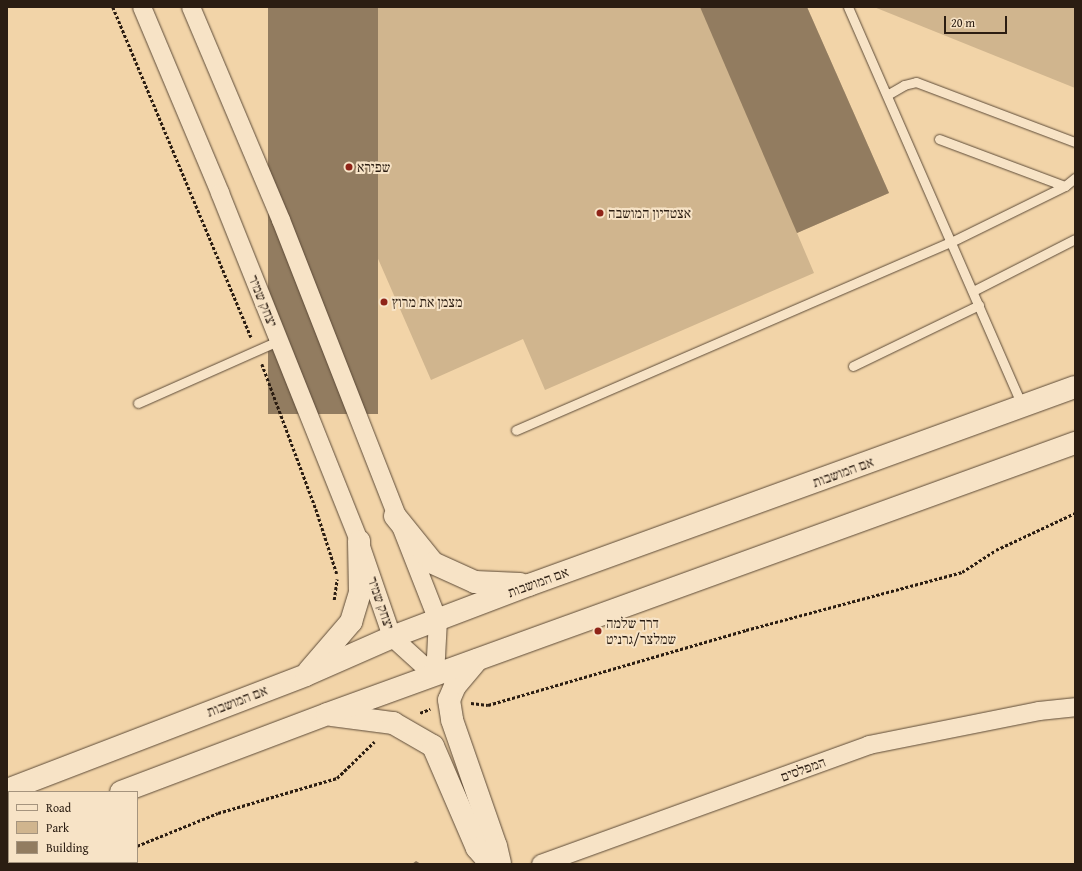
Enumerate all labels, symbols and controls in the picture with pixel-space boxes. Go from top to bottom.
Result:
scale bar [946,8,1009,34]
text: 20 m [951,14,975,31]
place label: שפירא [357,159,390,175]
marker: שפירא [344,162,354,172]
place label: אצטדיון המושבה [608,205,691,221]
marker: אצטדיון המושבה [595,208,605,218]
street label: יצחק שמיר [245,273,281,329]
place label: מצמן את מרוץ [392,294,462,310]
marker: מצמן את מרוץ [379,297,389,307]
street label: אם המושבות [810,453,876,491]
street label: אם המושבות [505,563,571,601]
street label: יצחק שמיר [364,574,398,632]
place label: דרך שלמה שמלצר/גרניט [606,615,676,648]
marker: דרך שלמה שמלצר/גרניט [593,626,603,636]
street label: אם המושבות [204,682,270,720]
street label: המפלסים [778,753,828,785]
legend [8,791,138,863]
text: Road [46,799,71,816]
text: Park [46,819,69,836]
text: Building [46,839,89,856]

